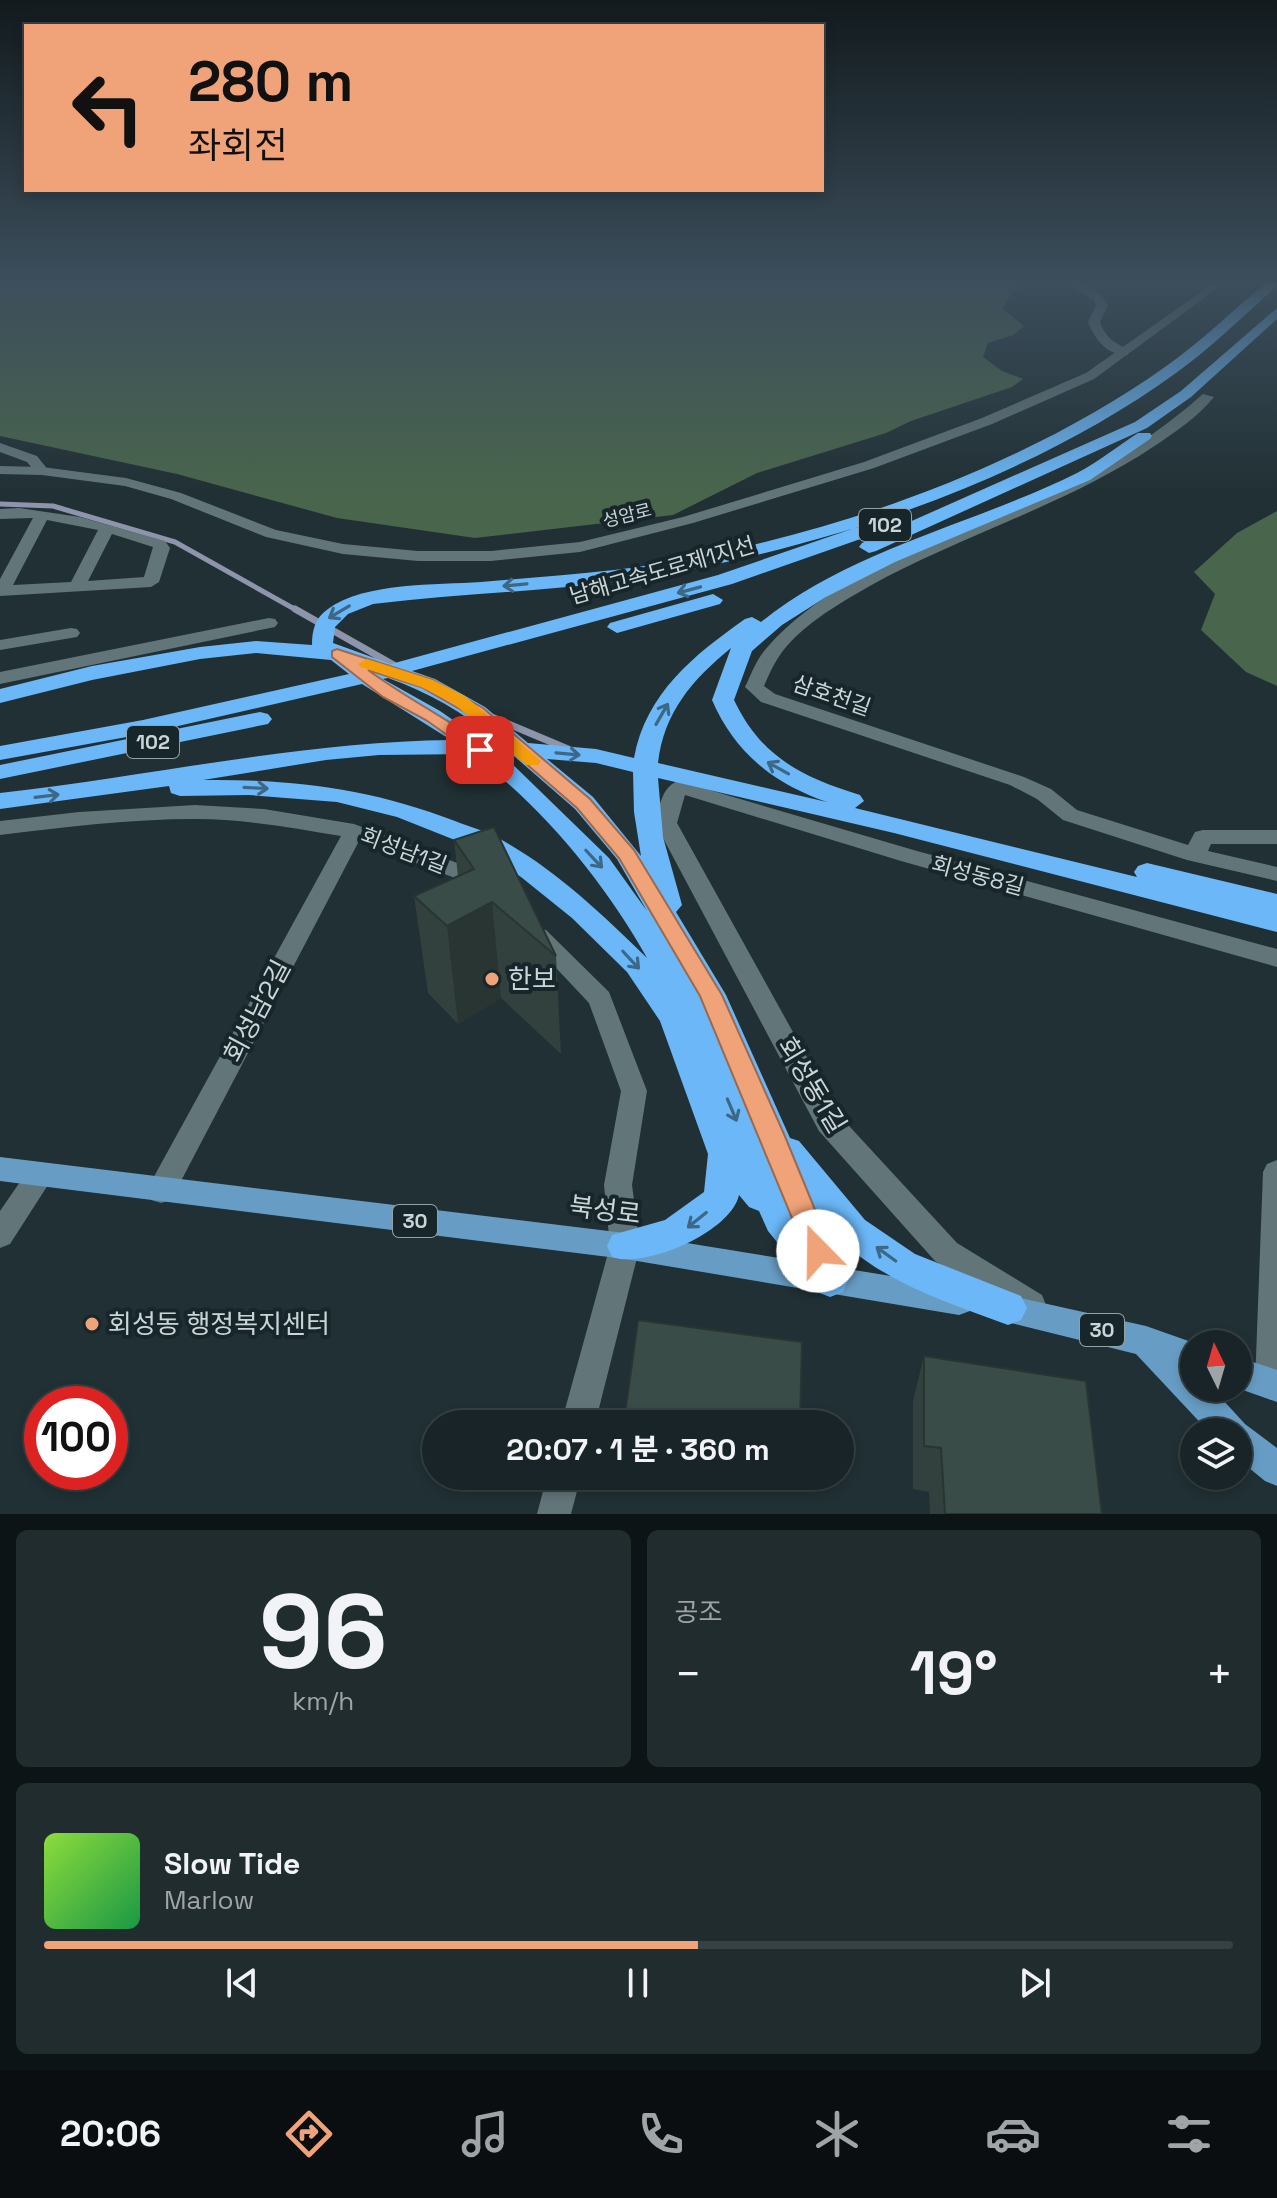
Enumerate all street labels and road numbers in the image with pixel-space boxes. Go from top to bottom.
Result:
street label: 성암로 [600,498,654,532]
road number: 102 [859,509,911,541]
street label: 남해고속도로제1지선 [566,530,758,610]
street label: 삼호천길 [789,669,875,721]
road number: 102 [127,726,179,758]
street label: 회성남1길 [357,821,451,879]
street label: 회성동8길 [929,849,1027,901]
street label: 회성남2길 [216,954,298,1068]
street label: 회성동1길 [770,1031,854,1139]
street label: 북성로 [567,1189,643,1231]
road number: 30 [393,1205,437,1237]
road number: 30 [1080,1314,1124,1346]

